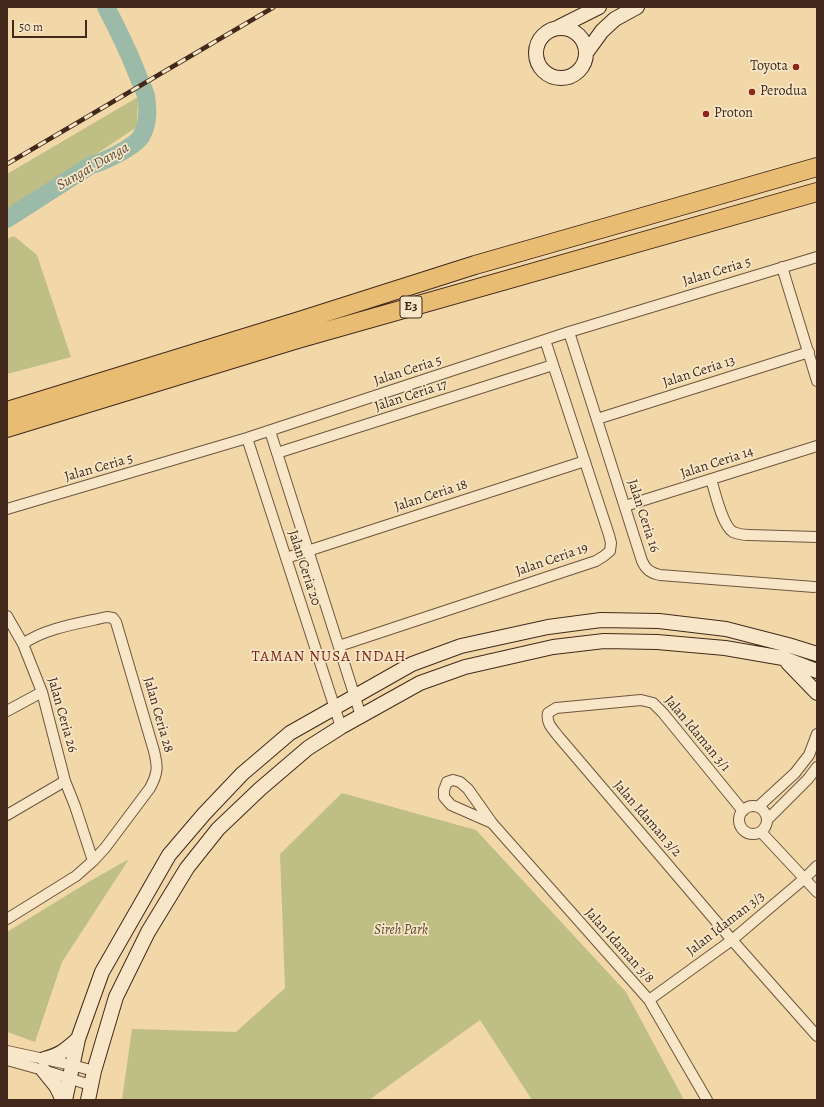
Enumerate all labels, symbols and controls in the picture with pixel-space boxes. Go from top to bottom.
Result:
scale bar [14,12,89,38]
text: 50 m [19,19,43,35]
place label: Toyota [750,59,788,75]
marker: Toyota [791,62,801,72]
place label: Perodua [760,84,807,100]
marker: Perodua [747,87,757,97]
place label: Proton [714,106,753,122]
marker: Proton [701,109,711,119]
water label: Sungai Danga [54,139,132,195]
street label: Jalan Ceria 5 [681,254,753,290]
road number: E3 [400,296,422,318]
street label: Jalan Ceria 5 [372,352,444,390]
street label: Jalan Ceria 13 [661,352,737,392]
street label: Jalan Ceria 17 [373,376,449,416]
street label: Jalan Ceria 14 [678,443,756,483]
street label: Jalan Ceria 5 [63,450,135,486]
street label: Jalan Ceria 18 [392,476,470,516]
street label: Jalan Ceria 16 [623,477,663,555]
street label: Jalan Ceria 20 [284,528,324,608]
street label: Jalan Ceria 19 [514,540,590,580]
district label: TAMAN NUSA INDAH [251,648,407,666]
street label: Jalan Ceria 26 [43,675,81,755]
street label: Jalan Ceria 28 [139,675,177,755]
street label: Jalan Idaman 3/1 [660,693,734,775]
street label: Jalan Idaman 3/2 [609,777,685,861]
street label: Jalan Idaman 3/3 [683,888,769,960]
street label: Jalan Idaman 3/8 [581,905,657,987]
park label: Sireh Park [374,923,428,939]

